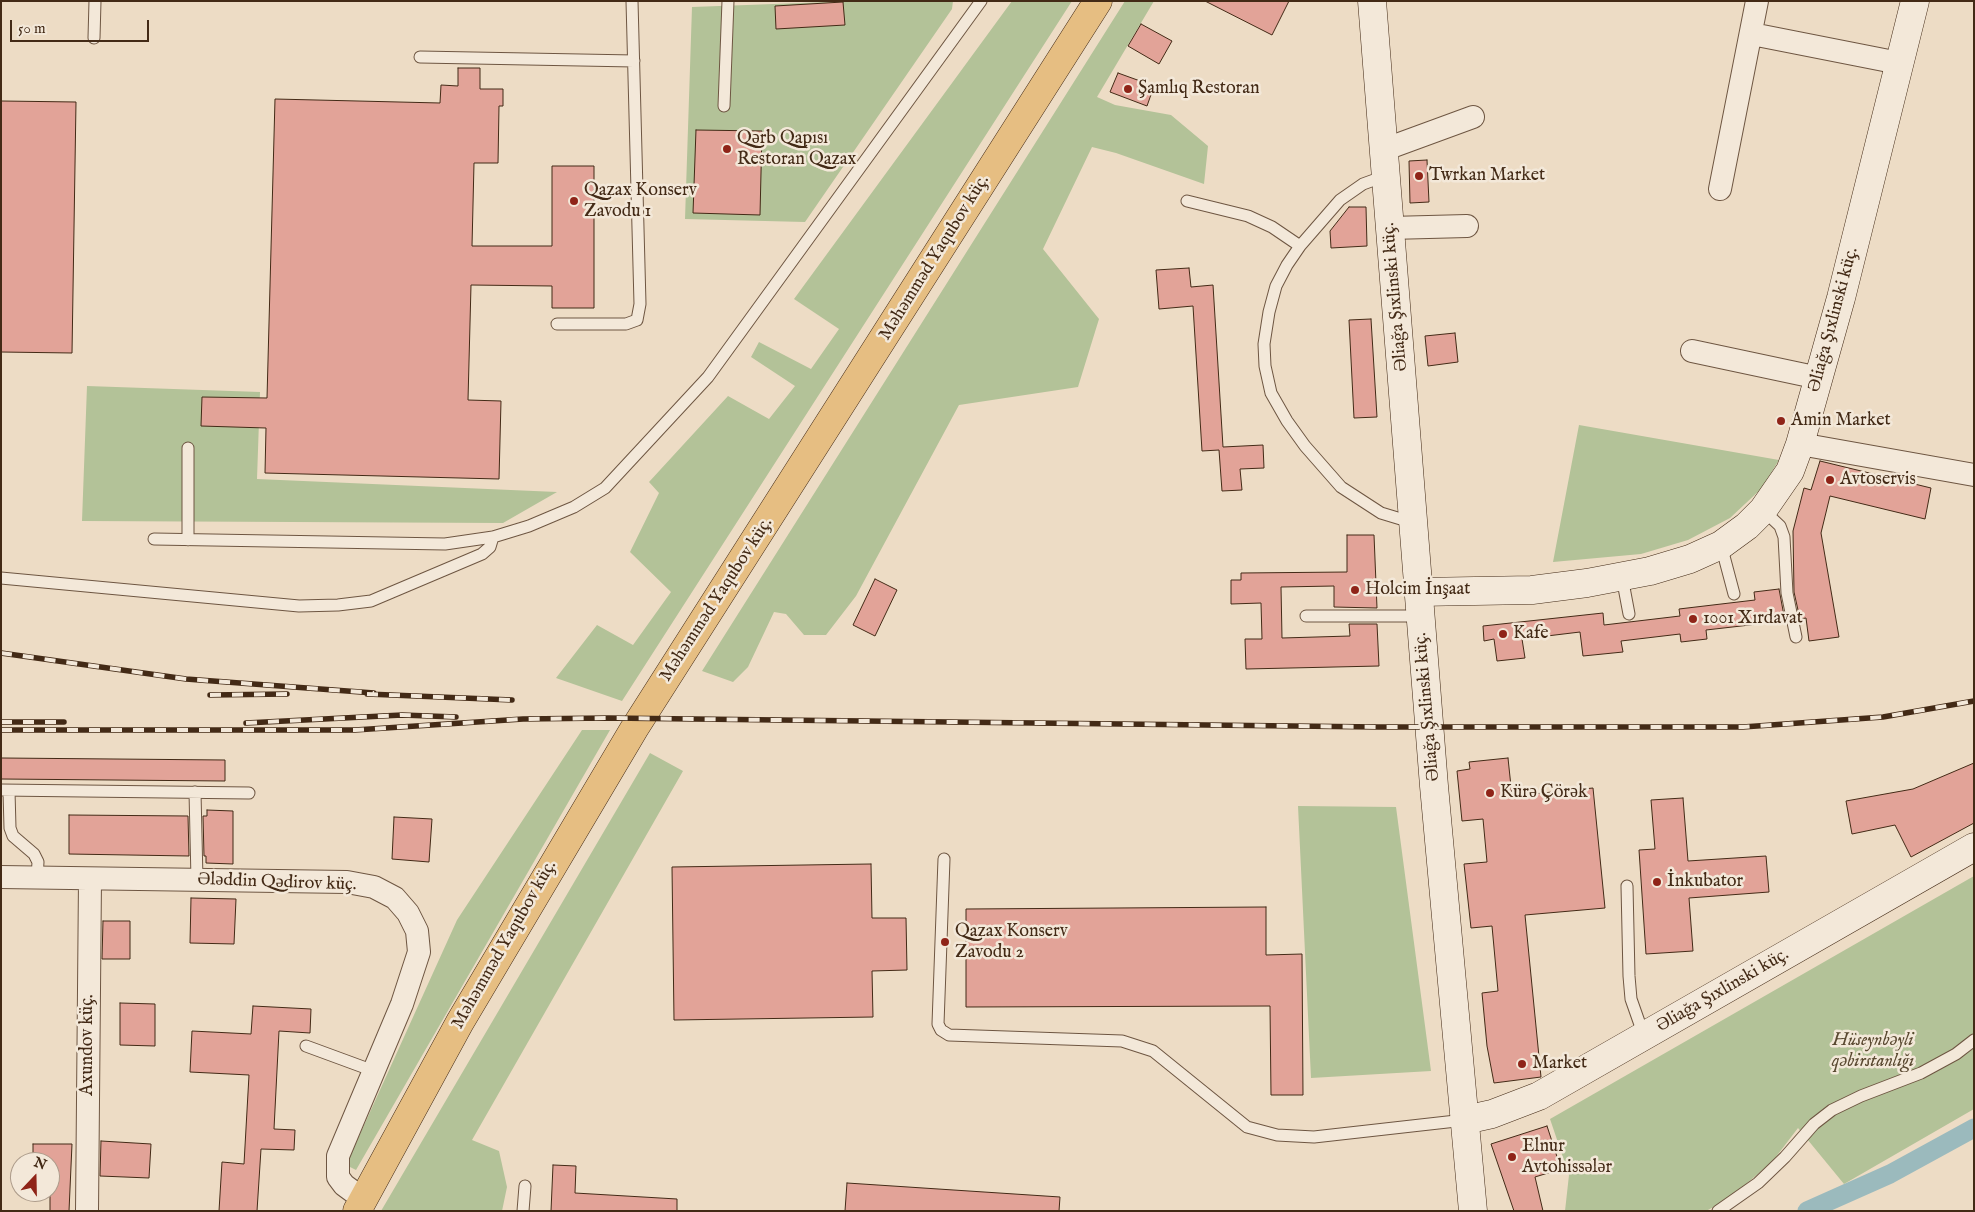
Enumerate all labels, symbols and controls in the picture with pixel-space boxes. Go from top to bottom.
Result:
scale bar [12,10,151,42]
text: 50 m [18,19,46,38]
place label: Şamlıq Restoran [1138,78,1260,100]
marker: Şamlıq Restoran [1122,83,1134,95]
place label: Qərb Qapısı Restoran Qazax [737,128,856,170]
marker: Qərb Qapısı Restoran Qazax [721,143,733,155]
place label: Twrkan Market [1429,165,1545,187]
marker: Twrkan Market [1413,170,1425,182]
street label: Məhəmməd Yaqubov küç. [875,171,995,345]
place label: Qazax Konserv Zavodu 1 [584,180,697,222]
marker: Qazax Konserv Zavodu 1 [568,195,580,207]
street label: Əliağa Şıxlinski küç. [1379,222,1413,372]
street label: Əliağa Şıxlinski küç. [1804,245,1864,395]
place label: Amin Market [1791,410,1891,432]
marker: Amin Market [1775,415,1787,427]
place label: Avtoservis [1840,469,1916,491]
marker: Avtoservis [1824,474,1836,486]
street label: Məhəmməd Yaqubov küç. [656,514,778,686]
place label: Holcim İnşaat [1365,579,1470,601]
marker: Holcim İnşaat [1349,584,1361,596]
place label: 1001 Xırdavat [1703,608,1803,630]
marker: 1001 Xırdavat [1687,613,1699,625]
place label: Kafe [1513,623,1549,645]
marker: Kafe [1497,628,1509,640]
street label: Əliağa Şıxlinski küç. [1411,632,1445,782]
place label: Kürə Çörək [1500,782,1588,804]
marker: Kürə Çörək [1484,787,1496,799]
street label: Məhəmməd Yaqubov küç. [448,857,562,1033]
street label: Ələddin Qədirov küç. [197,869,357,897]
place label: İnkubator [1667,871,1743,893]
marker: İnkubator [1651,876,1663,888]
place label: Qazax Konserv Zavodu 2 [955,921,1068,964]
marker: Qazax Konserv Zavodu 2 [939,936,951,948]
street label: Əliağa Şıxlinski küç. [1653,944,1793,1038]
street label: Axundov küç. [77,994,99,1096]
park label: Hüseynbəyli qəbirstanlığı [1832,1030,1914,1072]
place label: Market [1532,1053,1587,1075]
marker: Market [1516,1058,1528,1070]
place label: Elnur Avtohissələr [1522,1136,1612,1178]
marker: Elnur Avtohissələr [1506,1151,1518,1163]
north arrow [10,1152,60,1202]
text: N [31,1153,49,1175]

